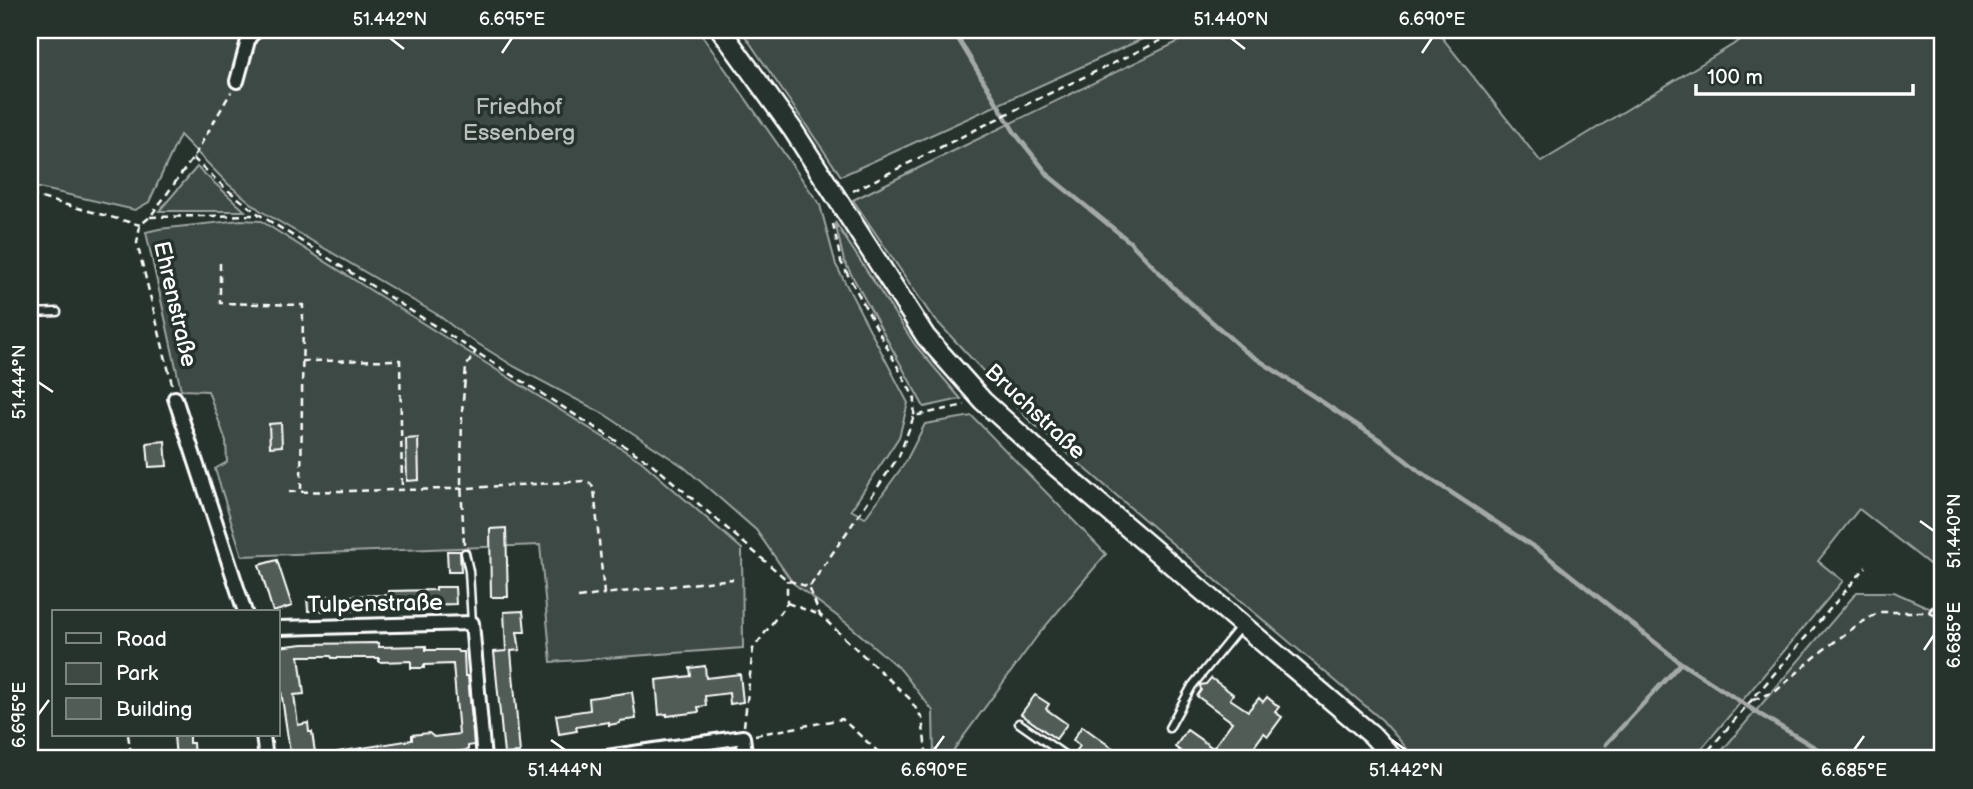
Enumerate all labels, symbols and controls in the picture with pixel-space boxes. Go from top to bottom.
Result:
text: 51.442°N [353,9,427,30]
text: 6.695°E [479,9,545,30]
text: 51.440°N [1193,9,1269,30]
text: 6.690°E [1399,9,1465,30]
scale bar [1696,52,1913,96]
text: 100 m [1707,65,1763,90]
park label: Friedhof Essenberg [463,93,575,147]
street label: Ehrenstraße [147,238,203,370]
text: 51.444°N [9,345,30,419]
street label: Bruchstraße [979,358,1091,466]
text: 51.440°N [1944,493,1965,569]
street label: Tulpenstraße [307,589,443,619]
text: 6.685°E [1944,602,1965,668]
legend [52,610,280,736]
text: Road [116,627,167,652]
text: Park [116,661,159,686]
text: 6.695°E [9,682,30,748]
text: Building [116,697,192,722]
text: 51.444°N [528,760,602,781]
text: 6.690°E [901,760,967,781]
text: 51.442°N [1369,760,1443,781]
text: 6.685°E [1821,760,1887,781]

